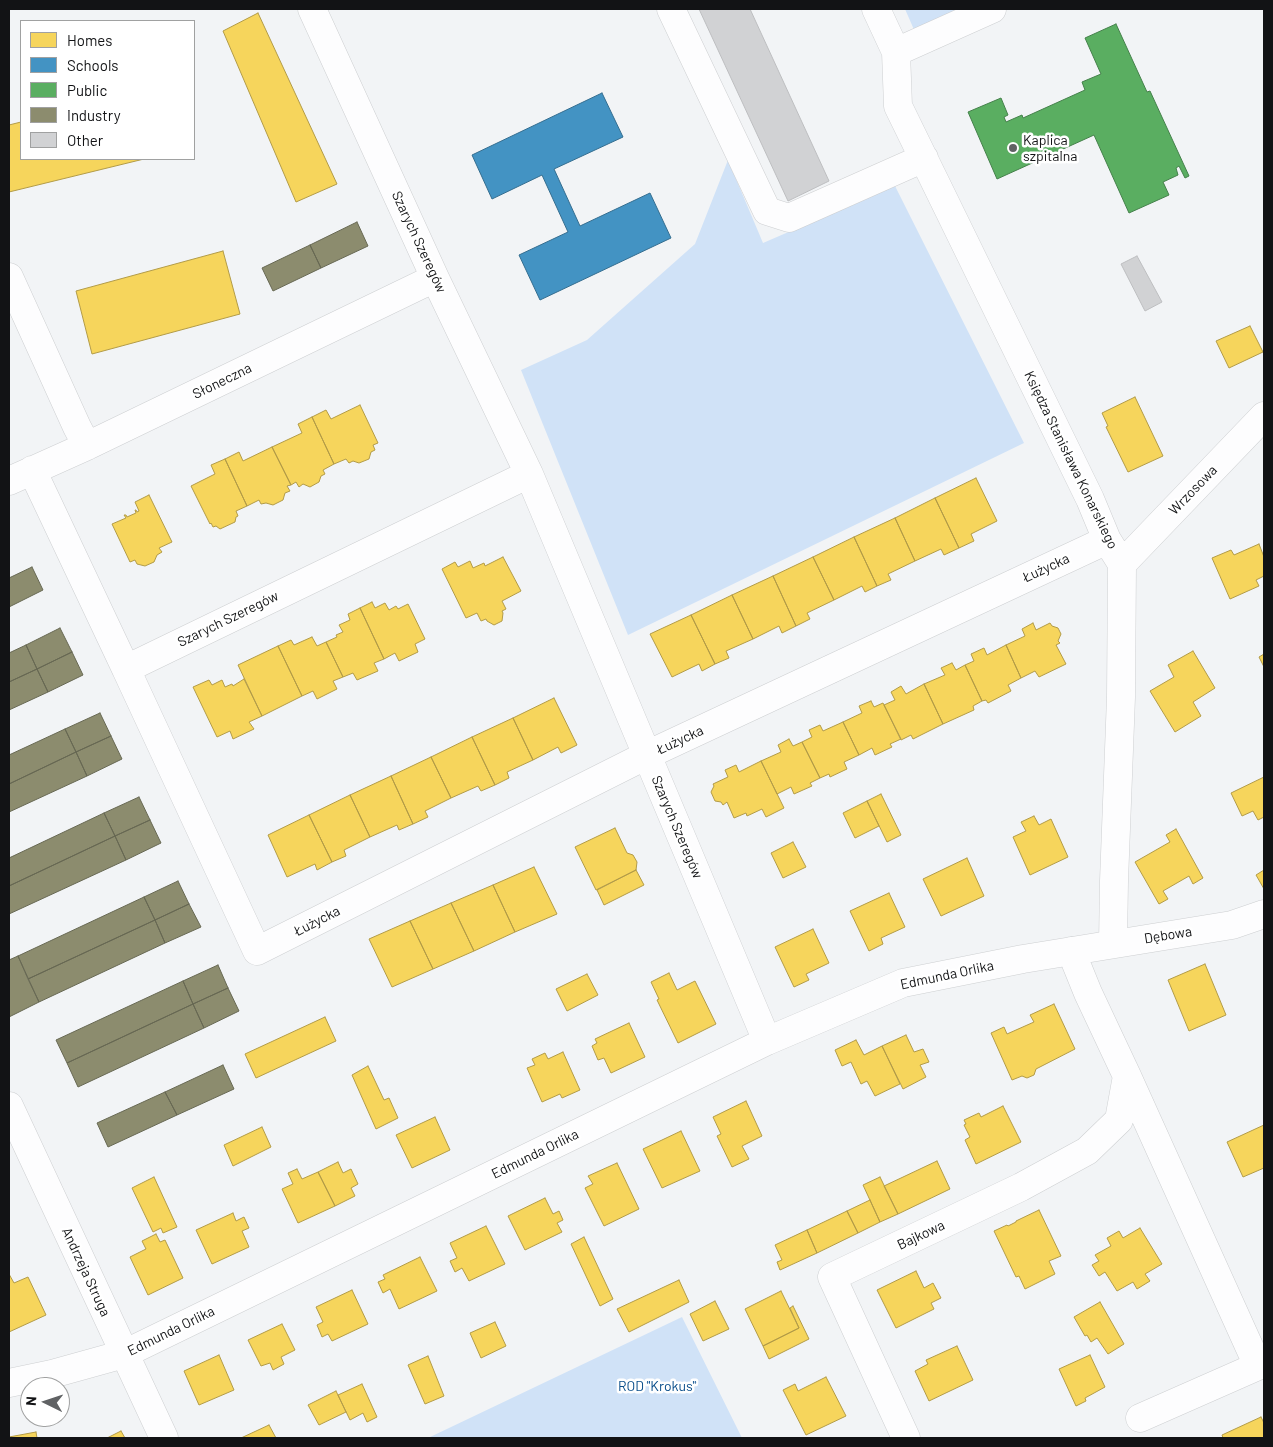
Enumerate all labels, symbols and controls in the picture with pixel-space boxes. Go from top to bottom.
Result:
legend [20,20,195,160]
text: Homes [67,31,112,49]
text: Schools [67,56,119,74]
text: Public [67,81,107,99]
text: Industry [67,106,121,124]
text: Other [67,131,103,149]
place label: Kaplica szpitalna [1023,132,1077,164]
marker: Kaplica szpitalna [1007,142,1019,154]
street label: Szarych Szeregów [388,189,450,295]
street label: Słoneczna [190,359,254,403]
street label: Księdza Stanisława Konarskiego [1021,368,1121,552]
street label: Wrzosowa [1165,462,1221,518]
street label: Łużycka [1020,550,1072,586]
street label: Szarych Szeregów [175,587,281,651]
street label: Łużycka [654,722,706,758]
street label: Szarych Szeregów [648,773,706,881]
street label: Łużycka [291,902,343,940]
street label: Dębowa [1143,923,1193,947]
street label: Edmunda Orlika [899,957,995,993]
street label: Edmunda Orlika [489,1126,581,1182]
street label: Bajkowa [895,1217,947,1253]
street label: Andrzeja Struga [58,1225,114,1319]
street label: Edmunda Orlika [125,1303,217,1359]
north arrow [20,1377,70,1427]
park label: ROD "Krokus" [618,1378,696,1394]
text: N [22,1396,39,1406]

